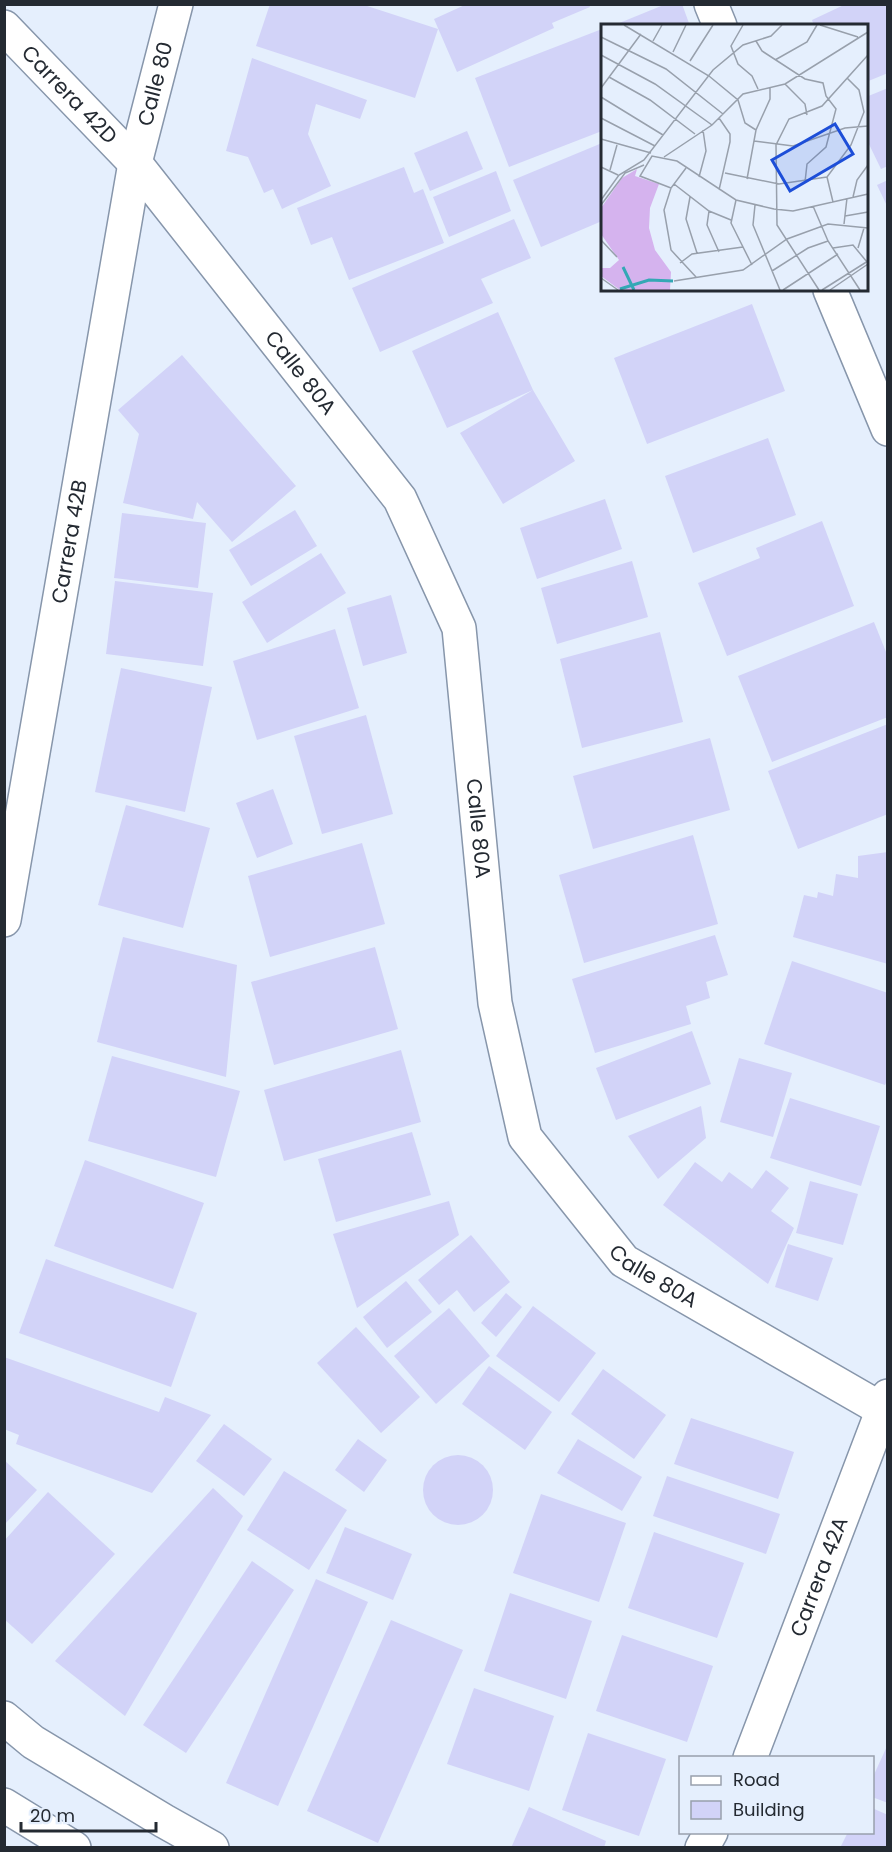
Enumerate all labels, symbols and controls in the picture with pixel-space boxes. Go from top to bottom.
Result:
inset map [601,24,868,291]
street label: Carrera 42D [15,39,124,150]
street label: Calle 80 [130,39,180,129]
street label: Calle 80A [258,324,343,421]
street label: Carrera 42B [44,477,94,606]
street label: Calle 80A [460,777,498,880]
street label: Calle 80A [602,1238,703,1314]
street label: Carrera 42A [783,1512,855,1641]
legend [679,1756,874,1834]
text: Road [733,1767,780,1792]
scale bar [21,1795,156,1833]
text: Building [733,1797,805,1822]
text: 20 m [30,1803,75,1828]

